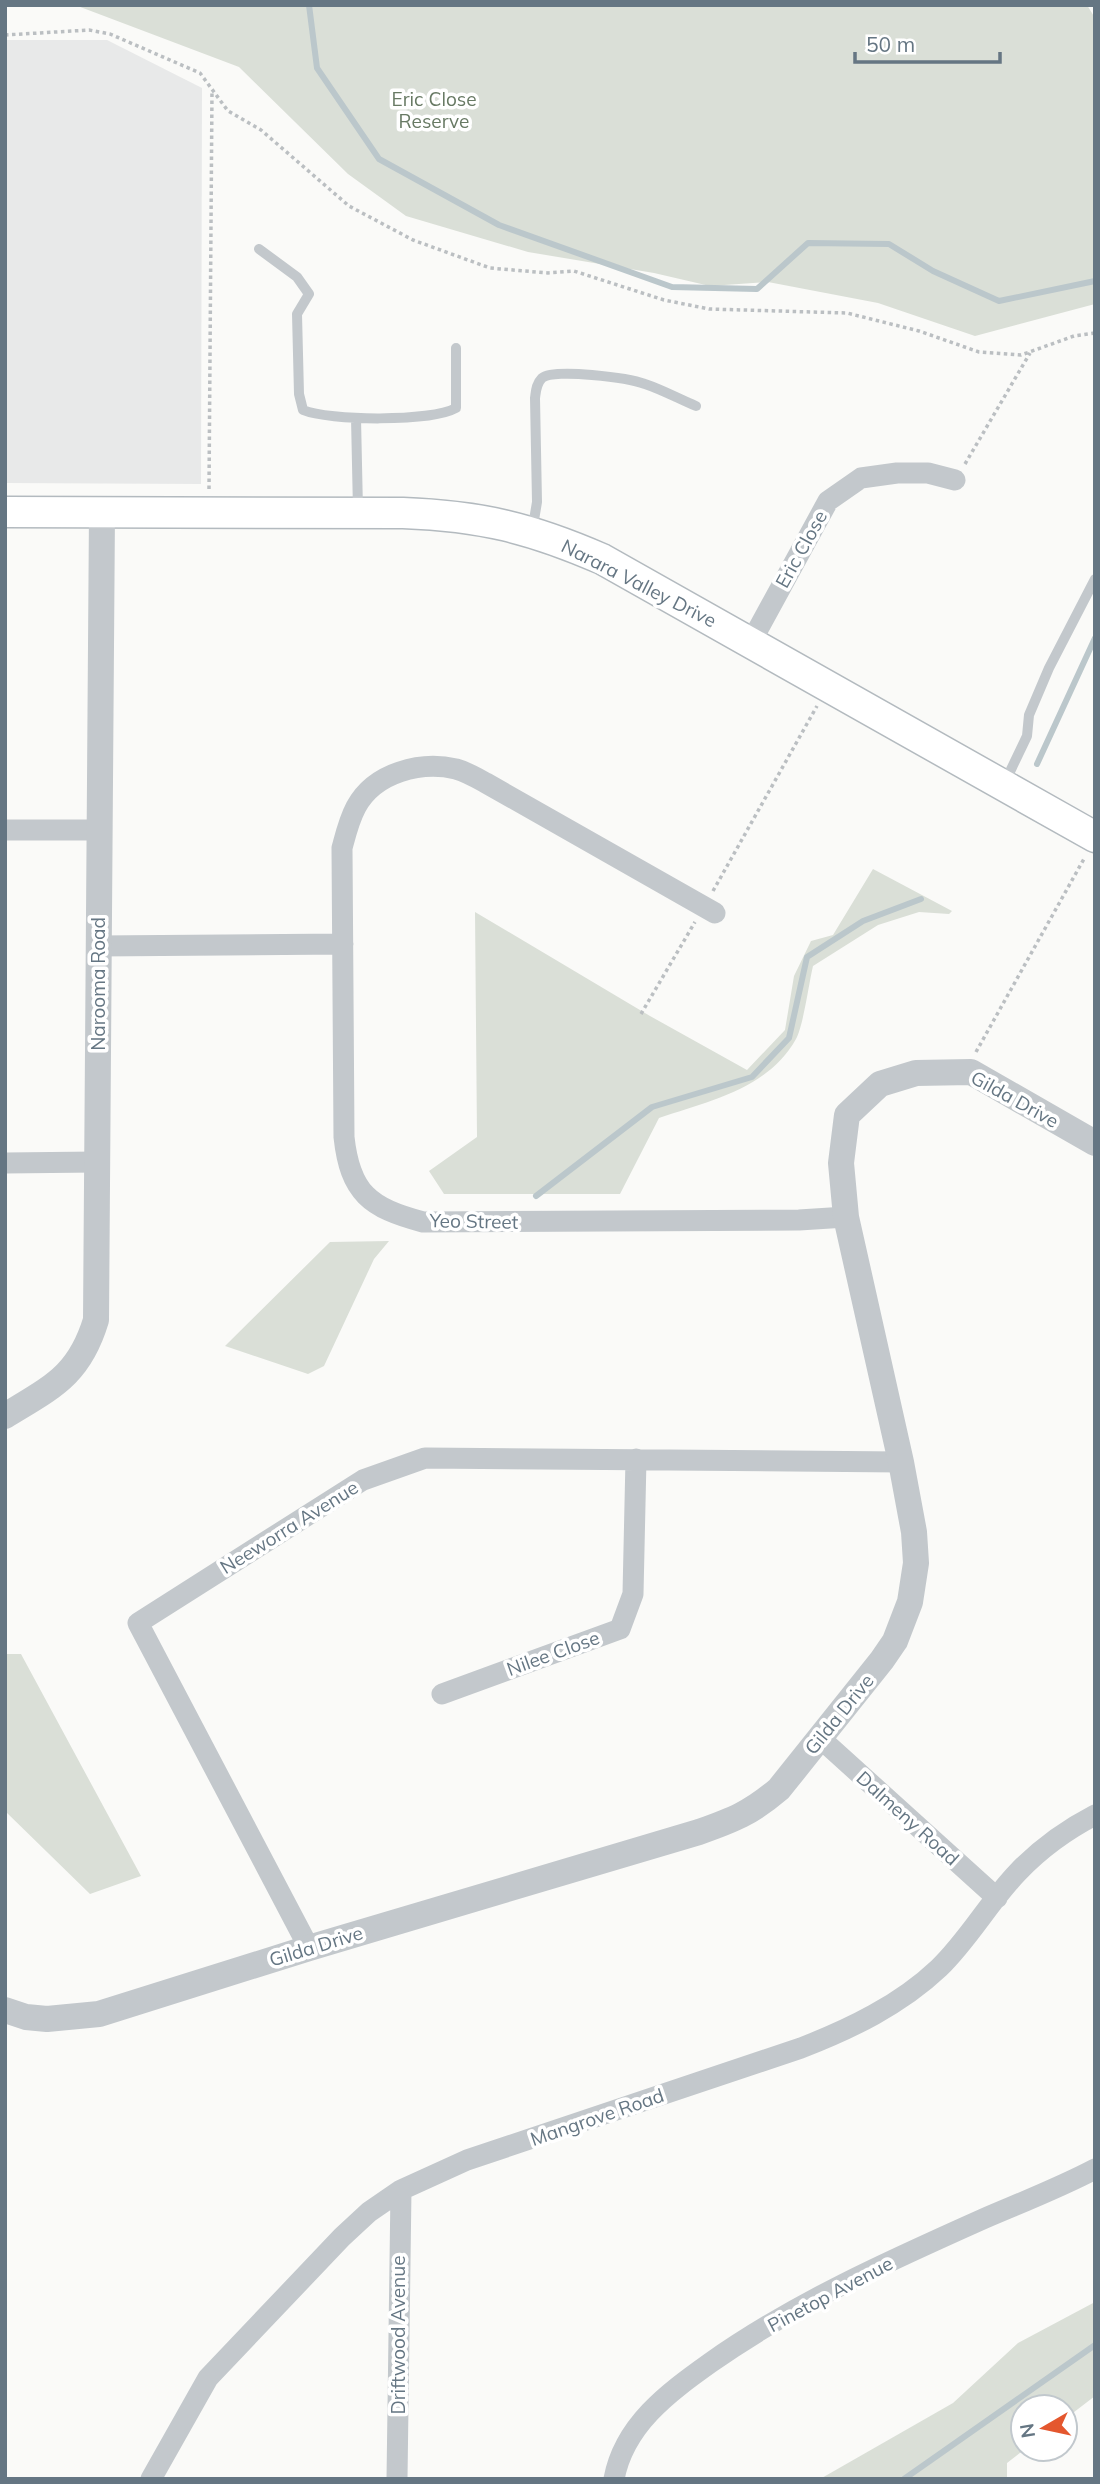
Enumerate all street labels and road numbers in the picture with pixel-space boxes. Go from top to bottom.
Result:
street label: Eric Close [770,506,832,592]
street label: Narara Valley Drive [557,534,721,632]
street label: Narooma Road [86,917,110,1051]
street label: Gilda Drive [967,1065,1063,1133]
street label: Yeo Street [428,1208,519,1234]
street label: Neeworra Avenue [216,1475,362,1579]
street label: Nilee Close [503,1625,603,1681]
street label: Gilda Drive [799,1669,879,1759]
street label: Dalmeny Road [852,1766,964,1870]
street label: Gilda Drive [266,1920,366,1972]
street label: Mangrove Road [527,2083,667,2151]
street label: Pinetop Avenue [763,2251,897,2337]
street label: Driftwood Avenue [386,2256,410,2414]

